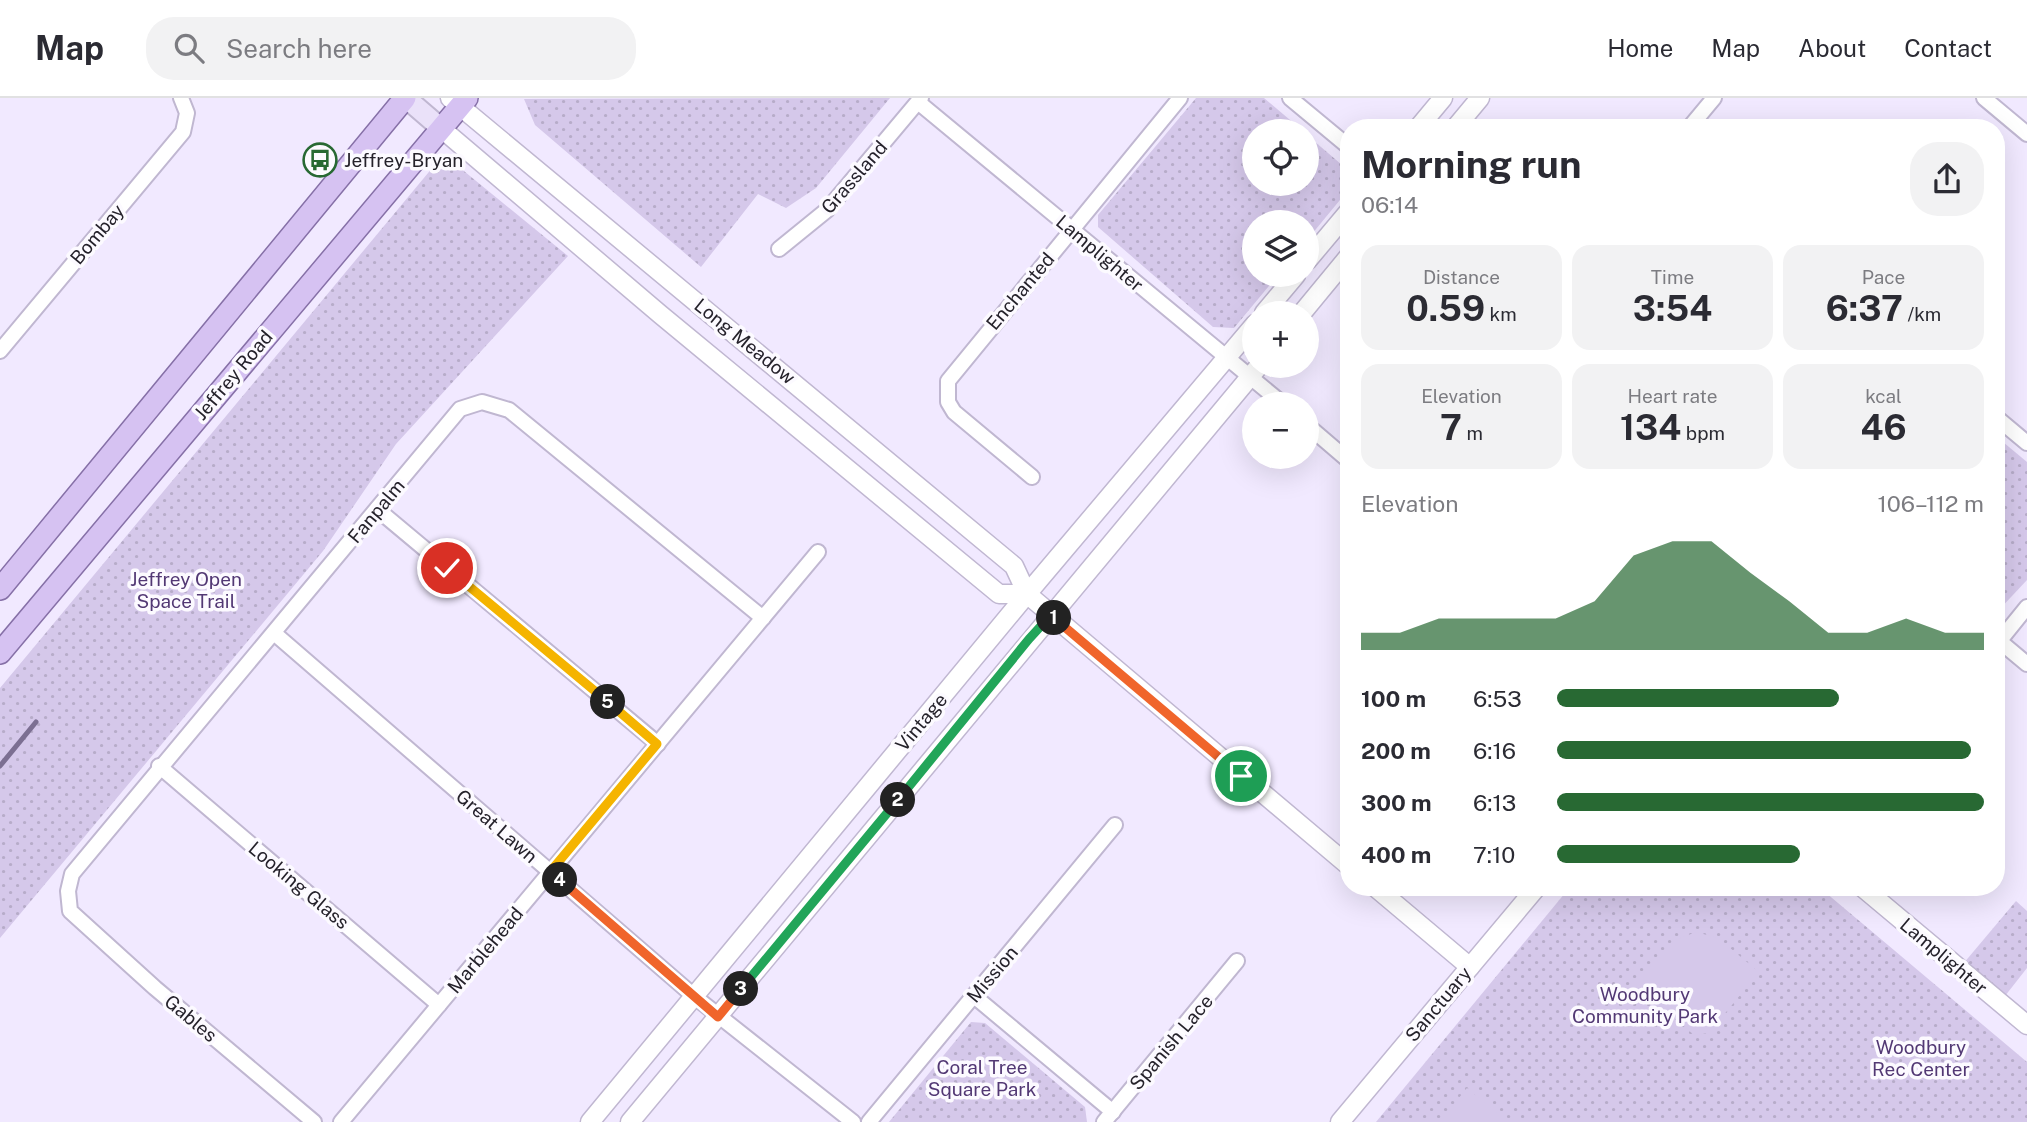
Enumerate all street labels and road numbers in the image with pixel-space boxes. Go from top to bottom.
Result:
street label: Grassland [816,136,892,218]
street label: Bombay [66,200,128,268]
street label: Lamplighter [1052,210,1148,296]
street label: Enchanted [981,248,1059,334]
street label: Long Meadow [690,294,800,388]
street label: Jeffrey Road [189,326,277,424]
street label: Fanpalm [343,475,409,547]
street label: Vintage [891,689,951,755]
street label: Great Lawn [452,785,542,867]
street label: Looking Glass [244,837,354,933]
street label: Marblehead [443,903,527,997]
street label: Lamplighter [1896,913,1992,999]
street label: Mission [962,941,1022,1007]
street label: Sanctuary [1400,962,1476,1046]
street label: Gables [160,990,222,1046]
street label: Spanish Lace [1125,990,1217,1094]

